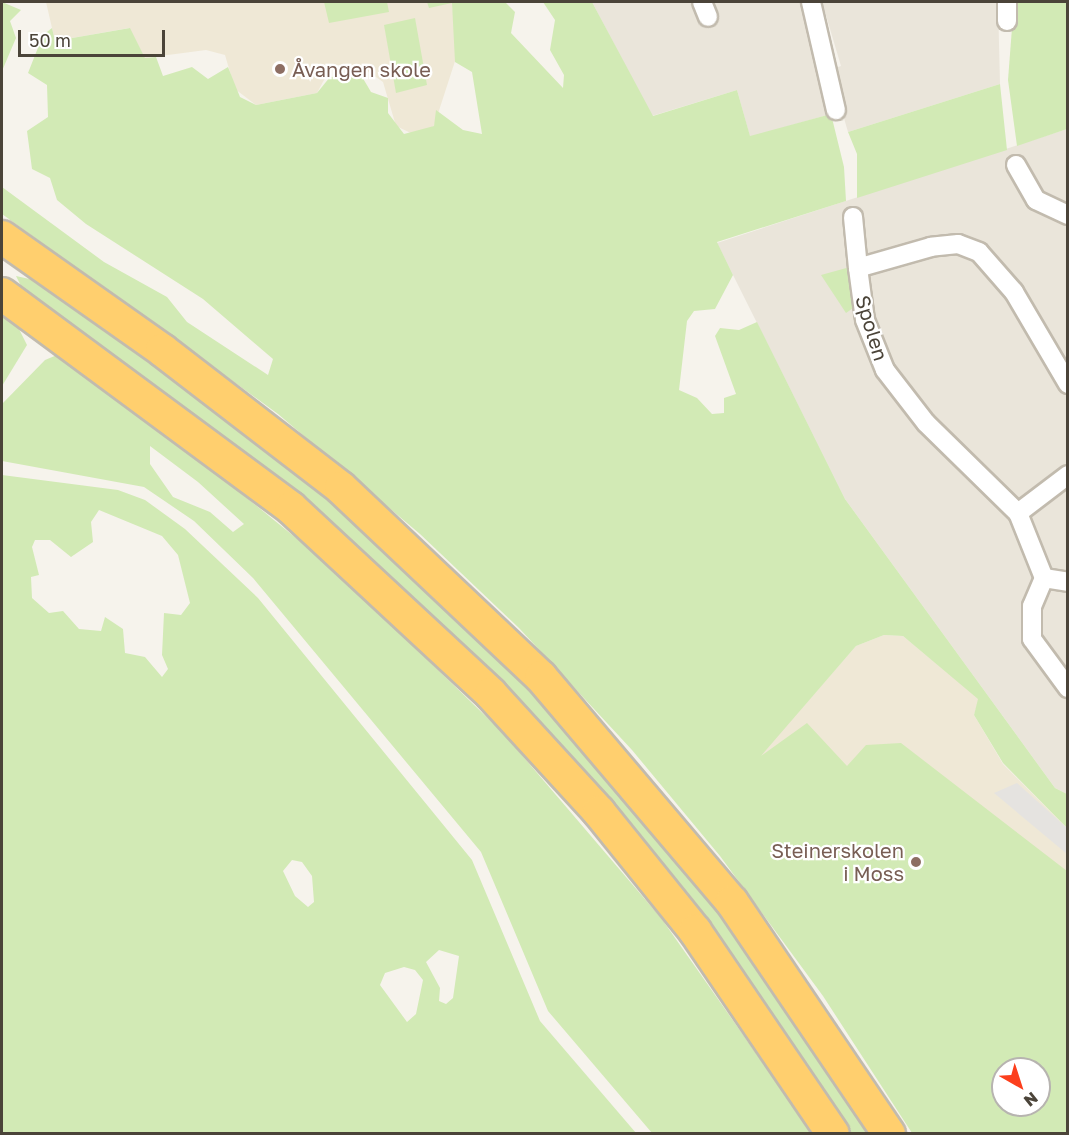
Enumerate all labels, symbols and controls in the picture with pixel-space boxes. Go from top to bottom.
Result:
scale bar [21,18,168,56]
text: 50 m [29,29,71,51]
place label: Åvangen skole [292,57,431,81]
marker: Åvangen skole [273,62,287,76]
street label: Spolen [851,292,893,364]
place label: Steinerskolen i Moss [771,838,904,885]
marker: Steinerskolen i Moss [909,855,923,869]
north arrow [991,1057,1051,1117]
text: N [1020,1088,1042,1111]

